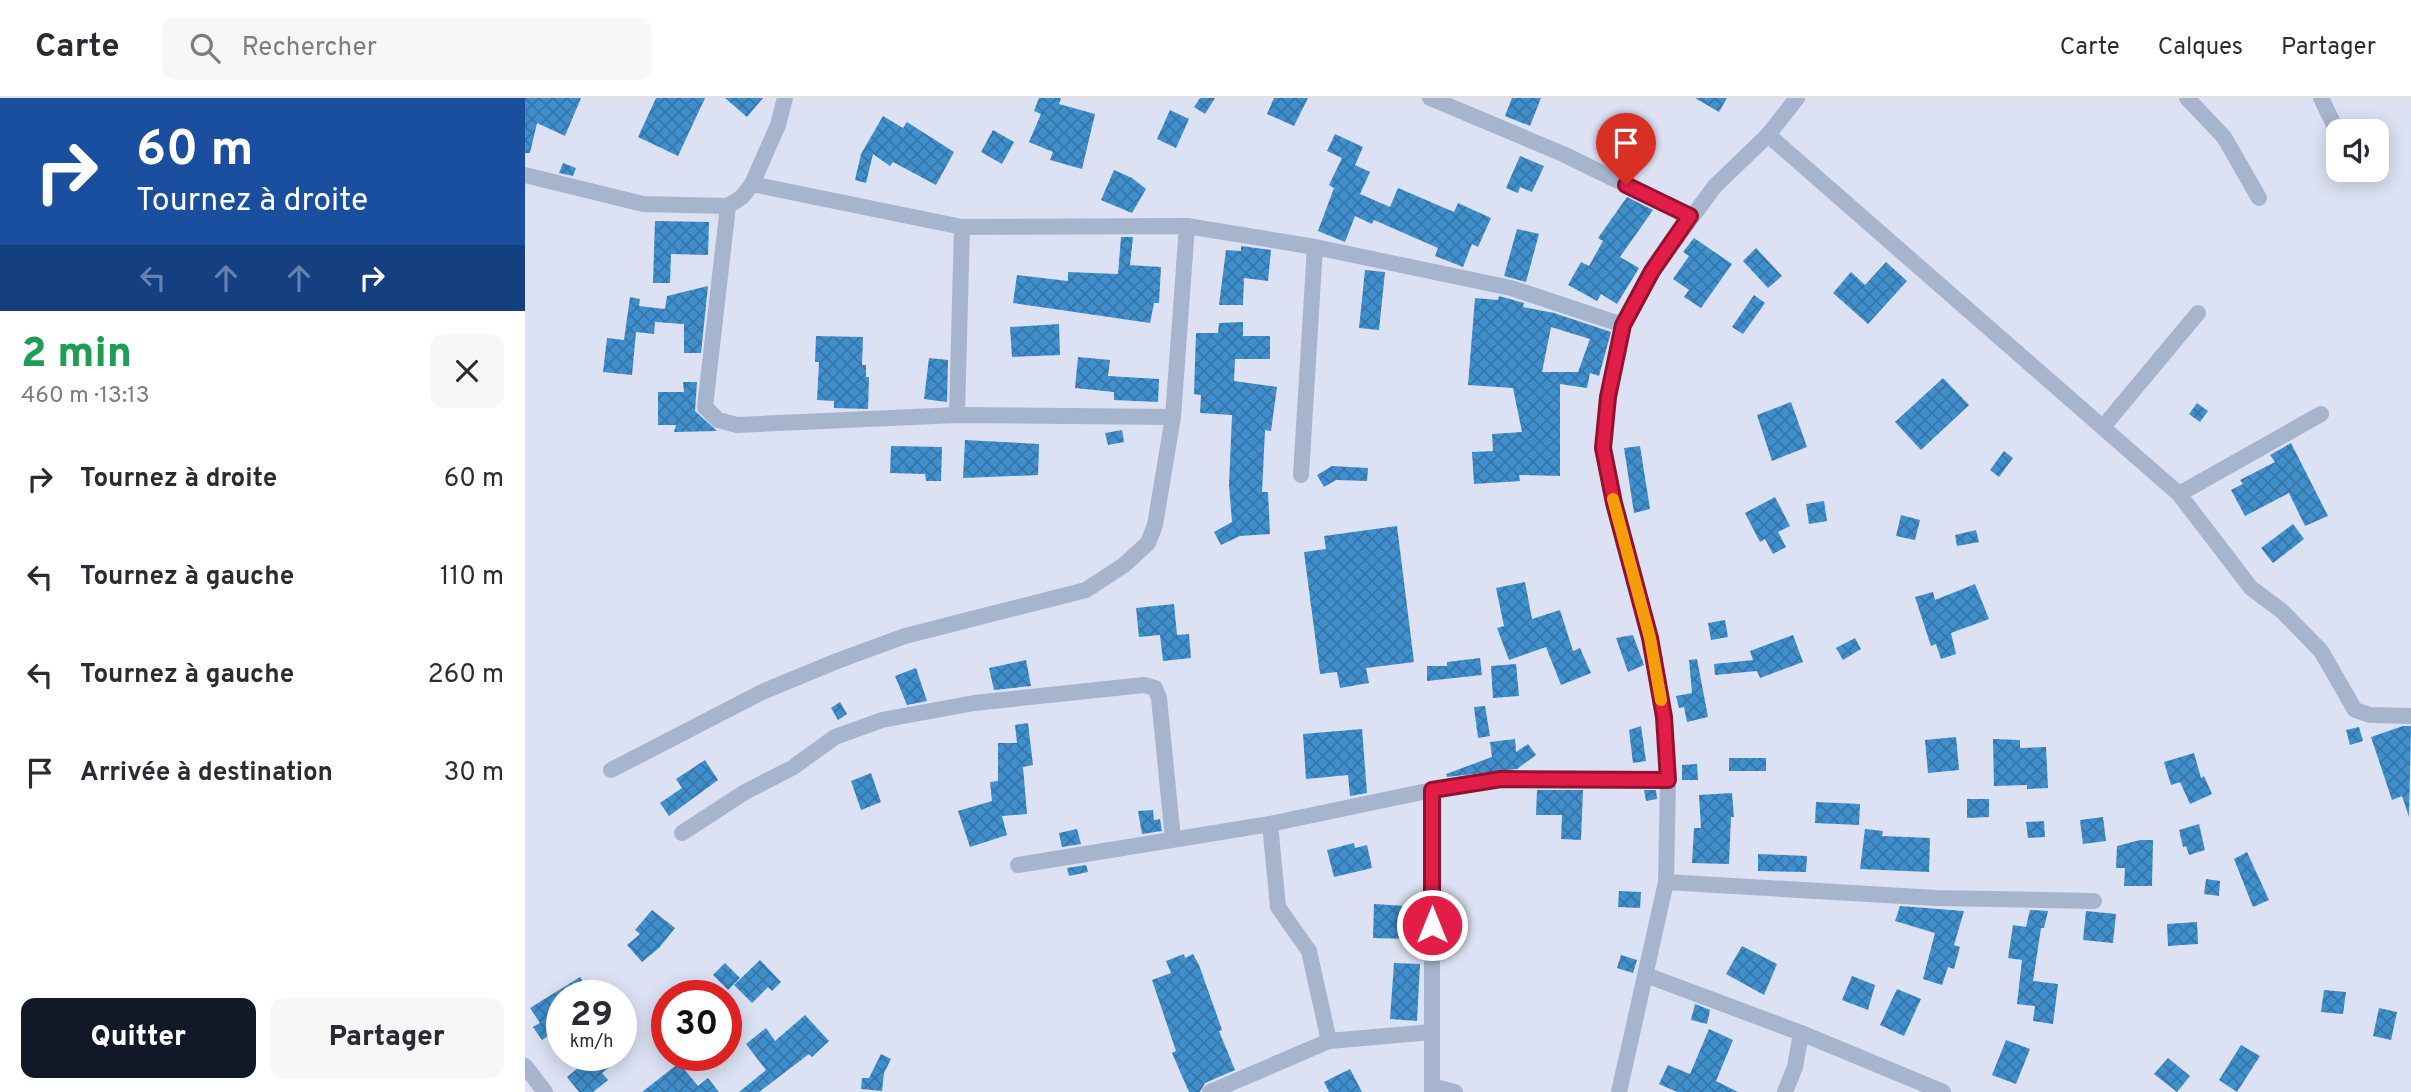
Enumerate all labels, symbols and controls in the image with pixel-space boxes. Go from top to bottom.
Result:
search box [162,17,652,80]
text: Carte [35,27,120,69]
icon: search [186,29,224,67]
text: Rechercher [242,32,377,65]
text: Carte [2060,33,2120,63]
text: Calques [2158,33,2243,63]
text: Partager [2281,33,2376,63]
pin [1596,113,1656,185]
map controls [2326,119,2389,182]
button: sound [2326,119,2389,182]
text: 60 m [136,121,254,183]
icon: arrive [1607,124,1645,162]
icon: right [21,126,112,217]
text: Tournez à droite [136,182,368,222]
icon: left [134,259,172,297]
icon: ahead [207,259,245,297]
icon: ahead [280,259,318,297]
icon: right [353,259,391,297]
text: 2 min [21,329,132,382]
button: close [430,334,504,408]
text: 460 m · 13:13 [21,382,150,411]
icon: right [21,460,59,498]
text: Tournez à droite [80,463,277,496]
text: 60 m [444,463,504,496]
icon: left [21,558,59,596]
text: Tournez à gauche [80,561,294,594]
text: 110 m [440,561,504,594]
icon: left [21,656,59,694]
text: Tournez à gauche [80,659,294,692]
text: 260 m [428,659,504,692]
icon: arrive [21,754,59,792]
text: Arrivée à destination [80,757,333,790]
text: 30 m [444,757,504,790]
position arrow [1395,888,1469,962]
speed limit sign: 30 [651,980,742,1071]
text: 29 [570,994,613,1038]
button: Quitter [21,998,256,1078]
button: Partager [270,998,504,1078]
text: km/h [570,1031,613,1054]

